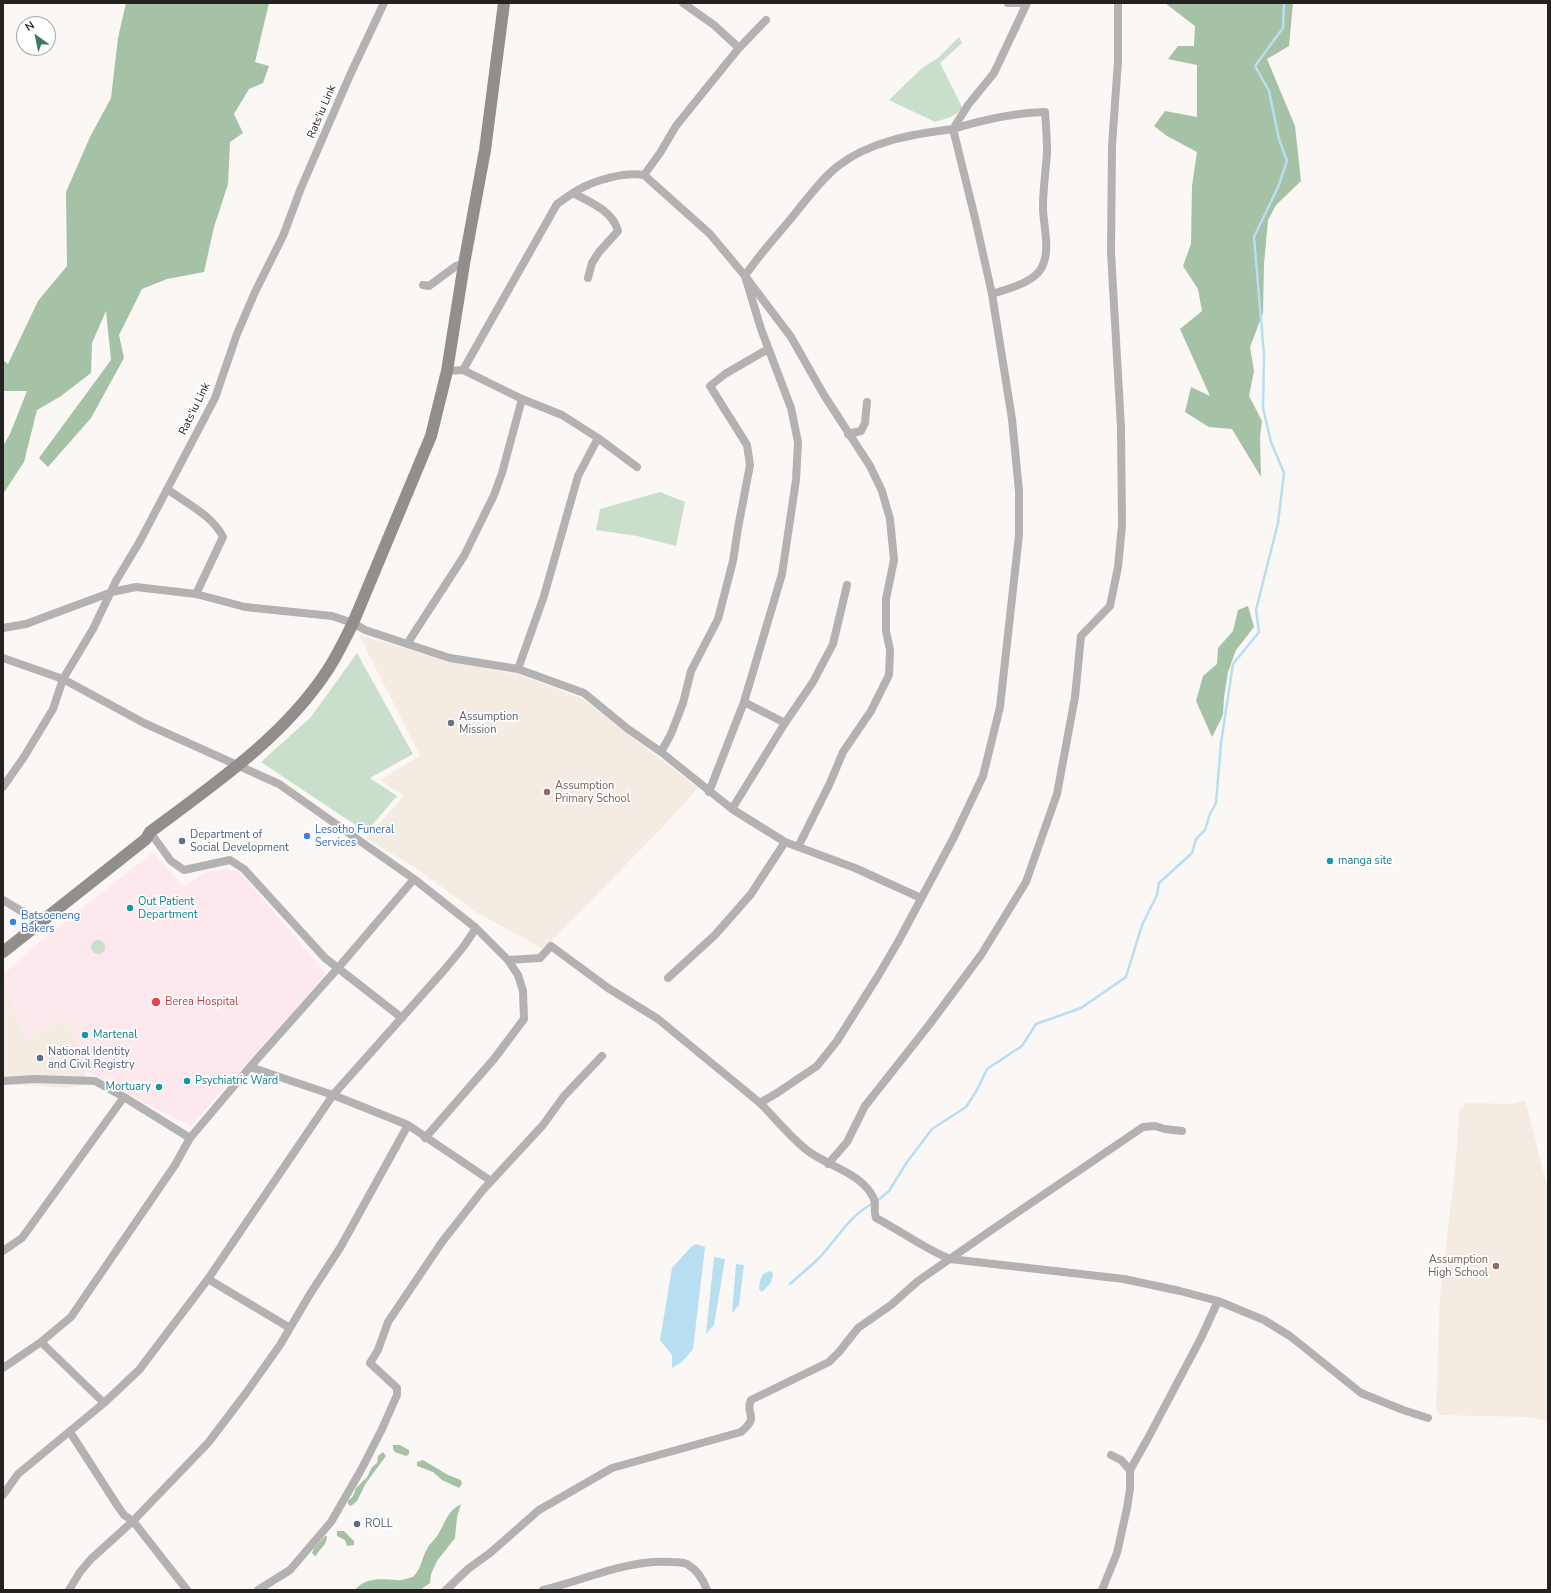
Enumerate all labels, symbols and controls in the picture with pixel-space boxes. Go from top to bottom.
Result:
north arrow [16,16,56,56]
text: N [22,18,37,35]
street label: Rats'iu Link [305,83,339,141]
street label: Rats'iu Link [177,381,213,437]
place label: Assumption Mission [459,710,518,736]
marker: Assumption Mission [446,718,456,728]
place label: Assumption Primary School [555,779,630,805]
marker: Assumption Primary School [542,787,552,797]
place label: Lesotho Funeral Services [315,823,394,849]
place label: Department of Social Development [190,828,289,854]
marker: Lesotho Funeral Services [302,831,312,841]
marker: Department of Social Development [177,836,187,846]
place label: manga site [1338,854,1392,868]
marker: manga site [1325,856,1335,866]
place label: Out Patient Department [138,895,198,921]
marker: Out Patient Department [125,903,135,913]
place label: Batsoeneng Bakers [21,909,80,935]
marker: Batsoeneng Bakers [8,917,18,927]
place label: Berea Hospital [165,995,238,1009]
marker: Berea Hospital [150,996,162,1008]
place label: Martenal [93,1028,137,1042]
marker: Martenal [80,1030,90,1040]
place label: National Identity and Civil Registry [48,1045,135,1071]
marker: National Identity and Civil Registry [35,1053,45,1063]
place label: Psychiatric Ward [195,1074,278,1088]
marker: Psychiatric Ward [182,1076,192,1086]
place label: Mortuary [105,1080,151,1094]
marker: Mortuary [154,1082,164,1092]
place label: Assumption High School [1428,1253,1488,1279]
marker: Assumption High School [1491,1261,1501,1271]
place label: ROLL [365,1517,393,1531]
marker: ROLL [352,1519,362,1529]

